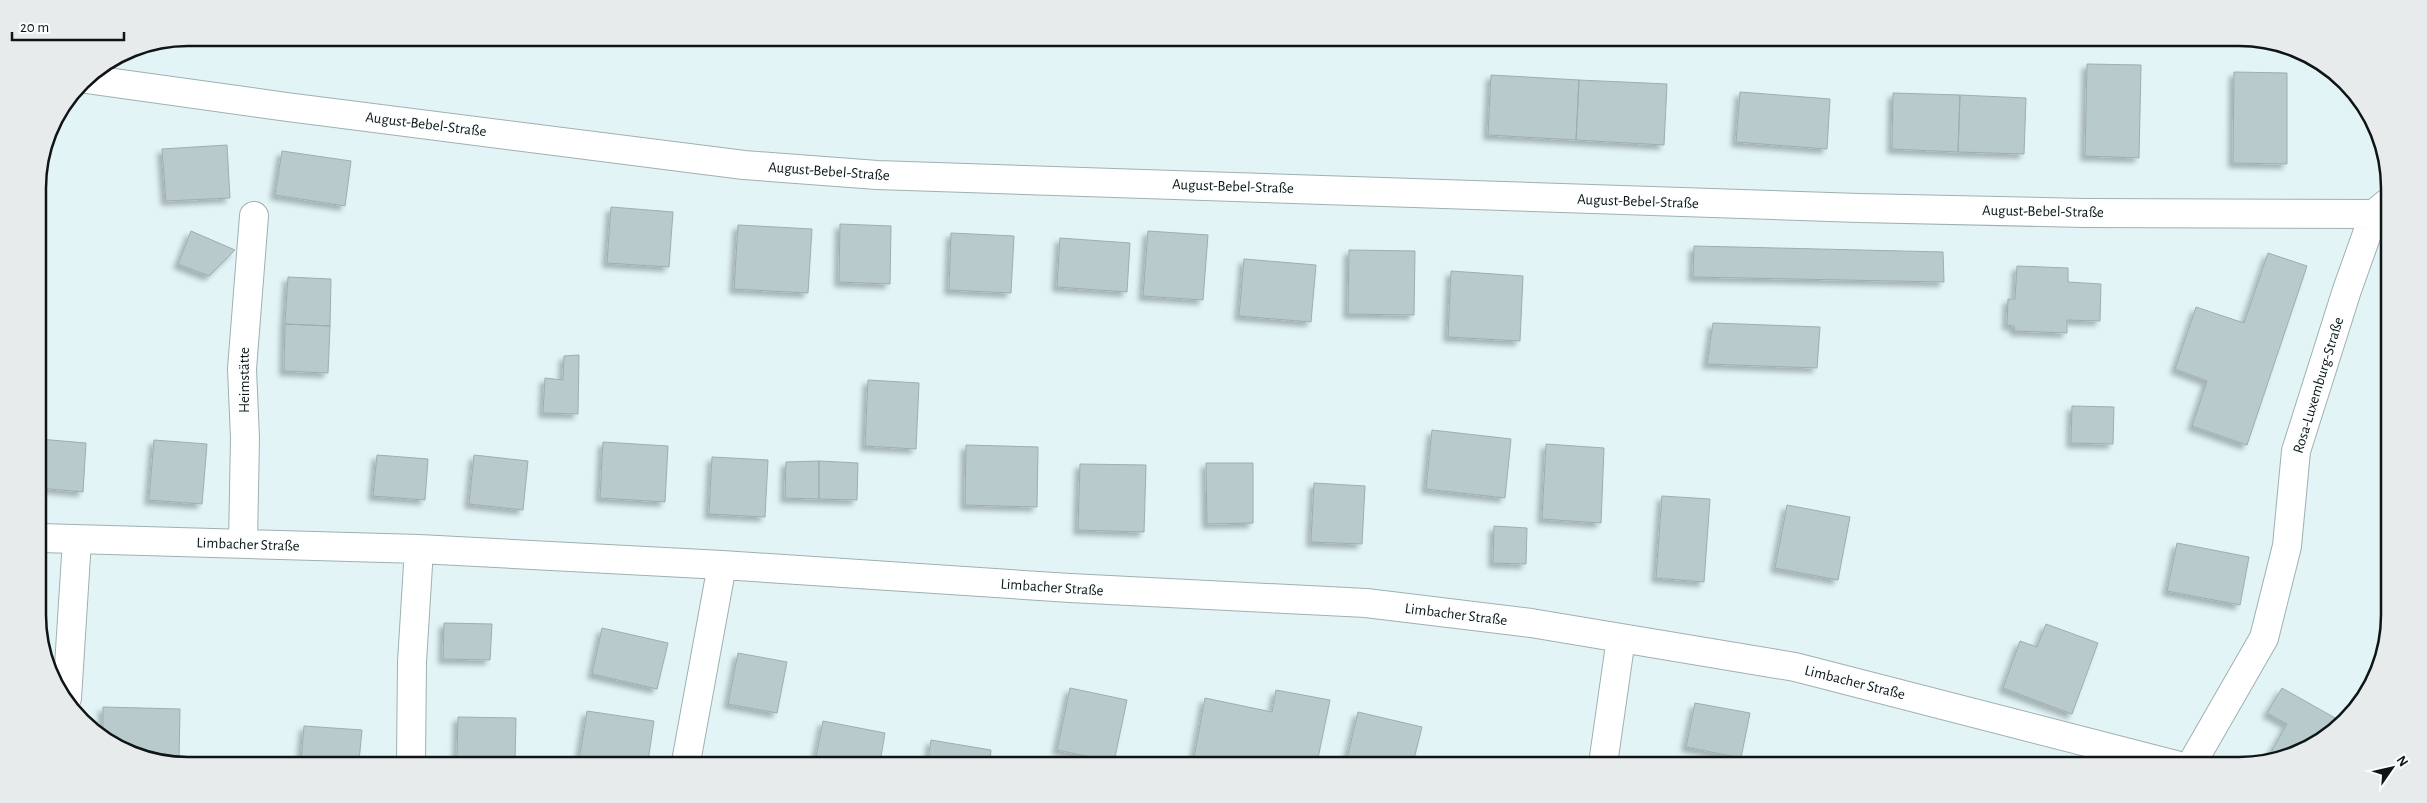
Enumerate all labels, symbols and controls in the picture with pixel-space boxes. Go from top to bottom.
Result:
scale bar [12,10,125,42]
text: 20 m [20,20,49,35]
street label: August-Bebel-Straße [365,110,487,139]
street label: August-Bebel-Straße [768,160,890,183]
street label: August-Bebel-Straße [1172,177,1294,196]
street label: August-Bebel-Straße [1577,192,1699,211]
street label: August-Bebel-Straße [1982,203,2104,220]
street label: Rosa-Luxemburg-Straße [2291,315,2346,455]
street label: Heimstätte [237,347,252,413]
street label: Limbacher Straße [196,535,300,554]
street label: Limbacher Straße [1000,576,1104,599]
street label: Limbacher Straße [1404,601,1508,628]
street label: Limbacher Straße [1803,663,1907,702]
north arrow [2367,743,2417,793]
text: N [2393,753,2410,769]

